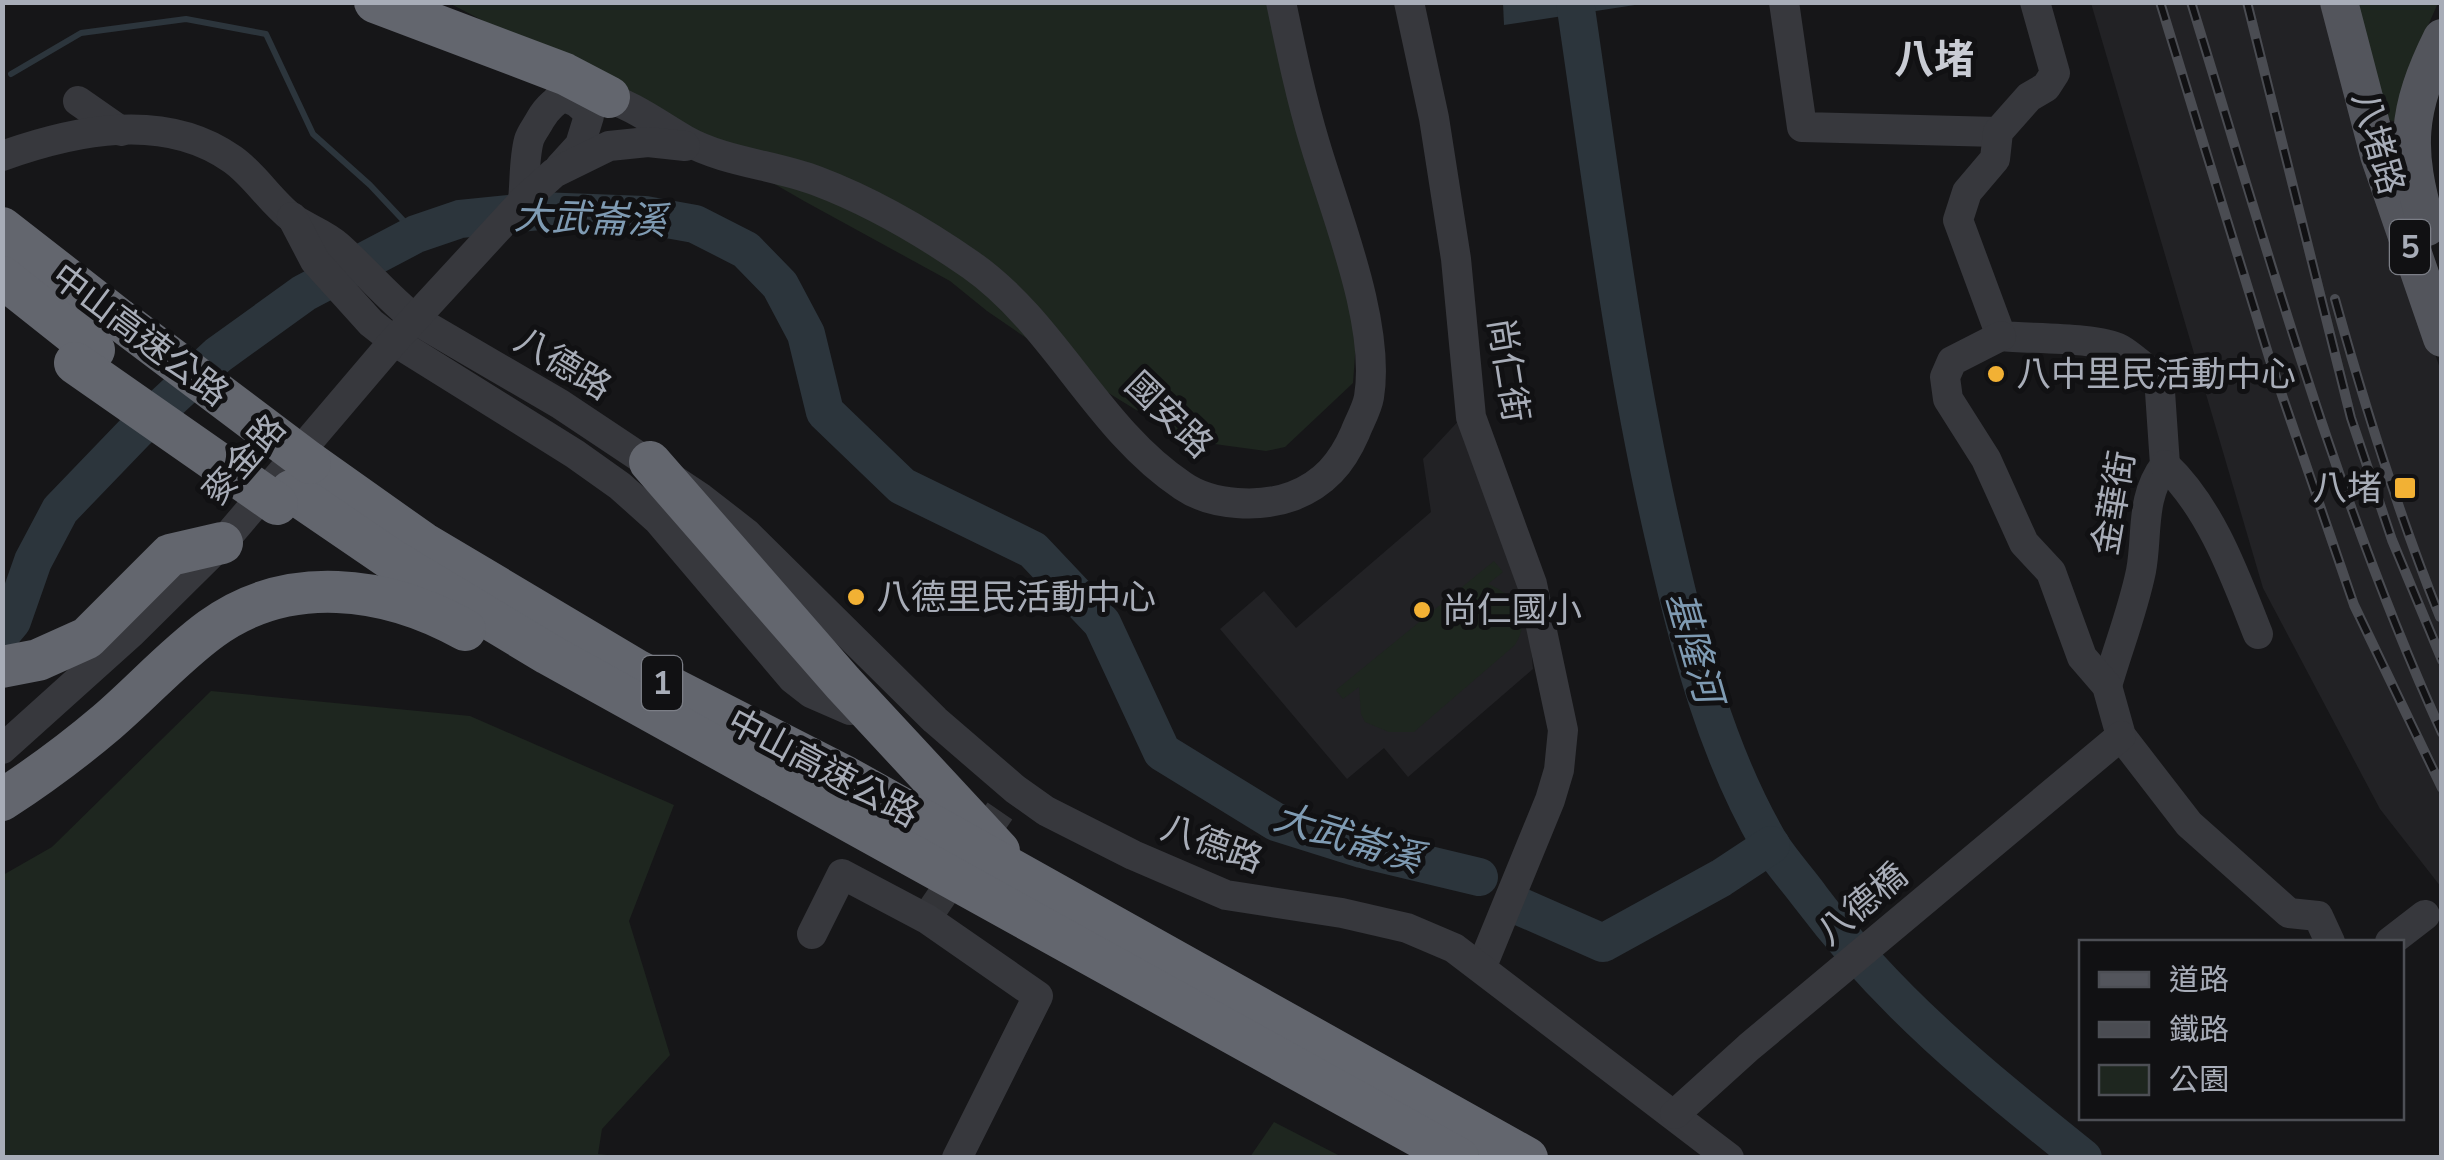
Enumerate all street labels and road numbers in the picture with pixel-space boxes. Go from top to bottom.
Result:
street label: 八堵路 [2341,86,2415,200]
road number: 5 [2390,220,2430,274]
street label: 中山高速公路 [42,253,238,417]
street label: 尚仁街 [1477,314,1539,426]
street label: 八德路 [506,317,620,411]
street label: 國安路 [1115,362,1223,468]
street label: 麥金路 [192,405,296,515]
street label: 金華街 [2082,447,2146,559]
road number: 1 [642,656,682,710]
street label: 中山高速公路 [719,698,927,838]
street label: 八德路 [1155,804,1269,884]
street label: 八德橋 [1807,852,1917,956]

